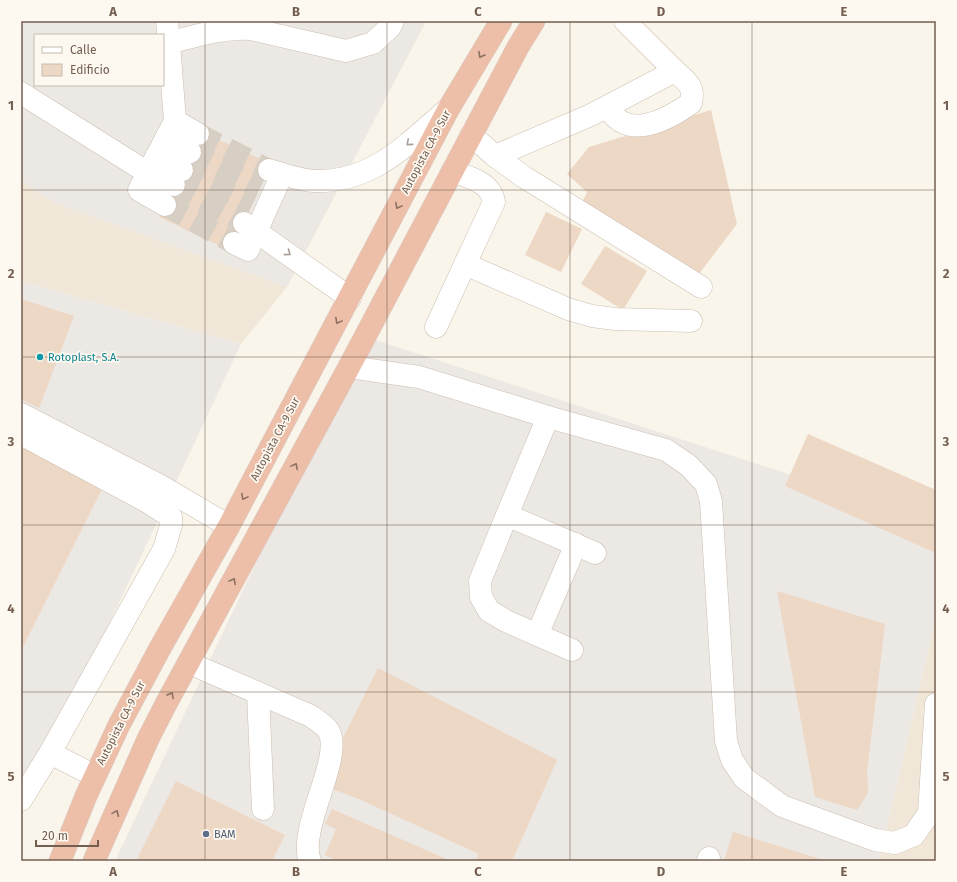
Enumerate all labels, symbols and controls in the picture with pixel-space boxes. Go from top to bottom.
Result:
text: A [108,4,117,19]
text: B [292,4,300,19]
text: C [474,4,482,19]
text: D [657,4,666,19]
text: E [841,4,848,19]
legend [34,34,164,86]
text: Calle [70,43,97,57]
one-way arrow [478,51,485,58]
text: Edificio [70,63,110,77]
text: 1 [8,98,14,113]
text: 1 [943,98,949,113]
street label: Autopista CA-9 Sur [399,107,454,196]
one-way arrow [406,138,413,145]
one-way arrow [396,201,403,209]
one-way arrow [284,249,291,256]
text: 2 [8,266,15,281]
text: 2 [943,266,950,281]
one-way arrow [335,317,343,324]
place label: Rotoplast, S.A. [48,351,119,364]
marker: Rotoplast, S.A. [35,352,45,362]
street label: Autopista CA-9 Sur [248,394,303,483]
text: 3 [7,434,15,449]
text: 3 [942,434,950,449]
one-way arrow [290,463,298,471]
one-way arrow [242,493,249,501]
one-way arrow [229,578,236,585]
text: 4 [7,601,15,616]
text: 4 [942,601,950,616]
street label: Autopista CA-9 Sur [94,678,148,767]
one-way arrow [167,692,174,699]
text: 5 [8,769,15,784]
text: 5 [943,769,950,784]
one-way arrow [111,809,119,816]
scale bar [36,822,98,848]
place label: BAM [214,828,236,841]
text: 20 m [42,829,68,843]
marker: BAM [201,829,211,839]
text: A [108,864,117,879]
text: B [292,864,300,879]
text: C [474,864,482,879]
text: D [657,864,666,879]
text: E [841,864,848,879]

